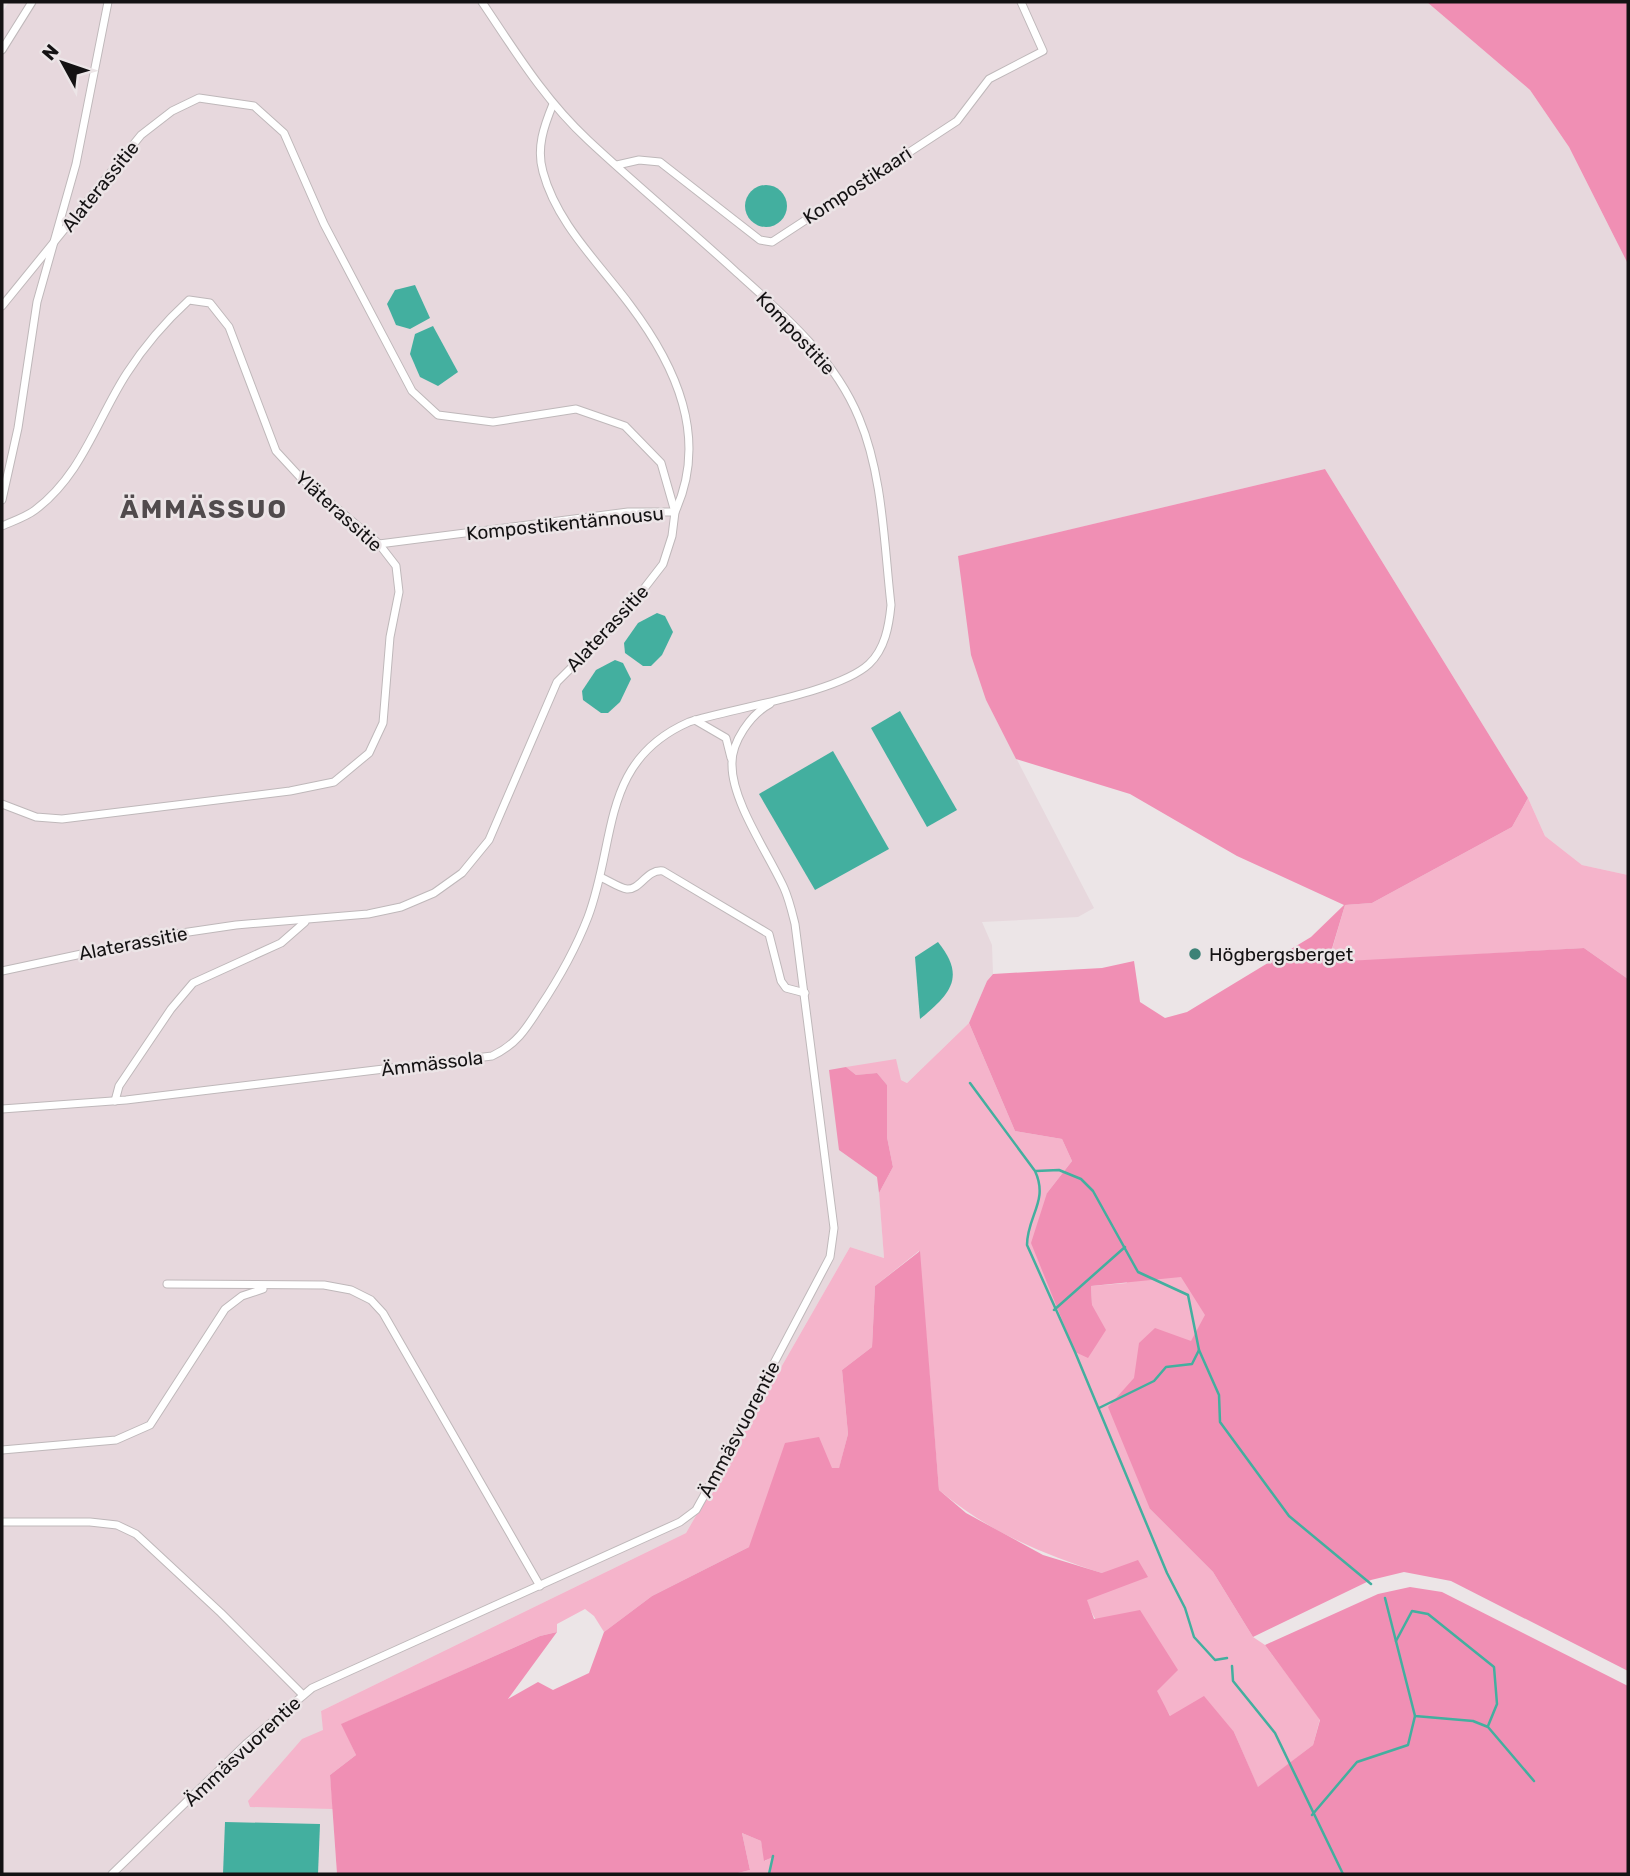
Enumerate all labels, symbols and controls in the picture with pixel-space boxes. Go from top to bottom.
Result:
north arrow [28,28,98,98]
text: N [37,40,64,65]
street label: Alaterassitie [57,136,144,236]
street label: Kompostikaari [799,142,916,229]
street label: Kompostitie [751,287,840,380]
street label: Yläterassitie [290,466,387,557]
district label: ÄMMÄSSUO [120,494,288,525]
street label: Kompostikentännousu [465,502,665,545]
street label: Alaterassitie [561,580,653,676]
street label: Alaterassitie [77,922,189,965]
place label: Högbergsberget [1209,943,1354,966]
marker: Högbergsberget [1187,946,1203,962]
street label: Ämmässola [380,1046,484,1081]
street label: Ämmäsvuorentie [694,1357,785,1501]
street label: Ämmäsvuorentie [179,1691,305,1811]

